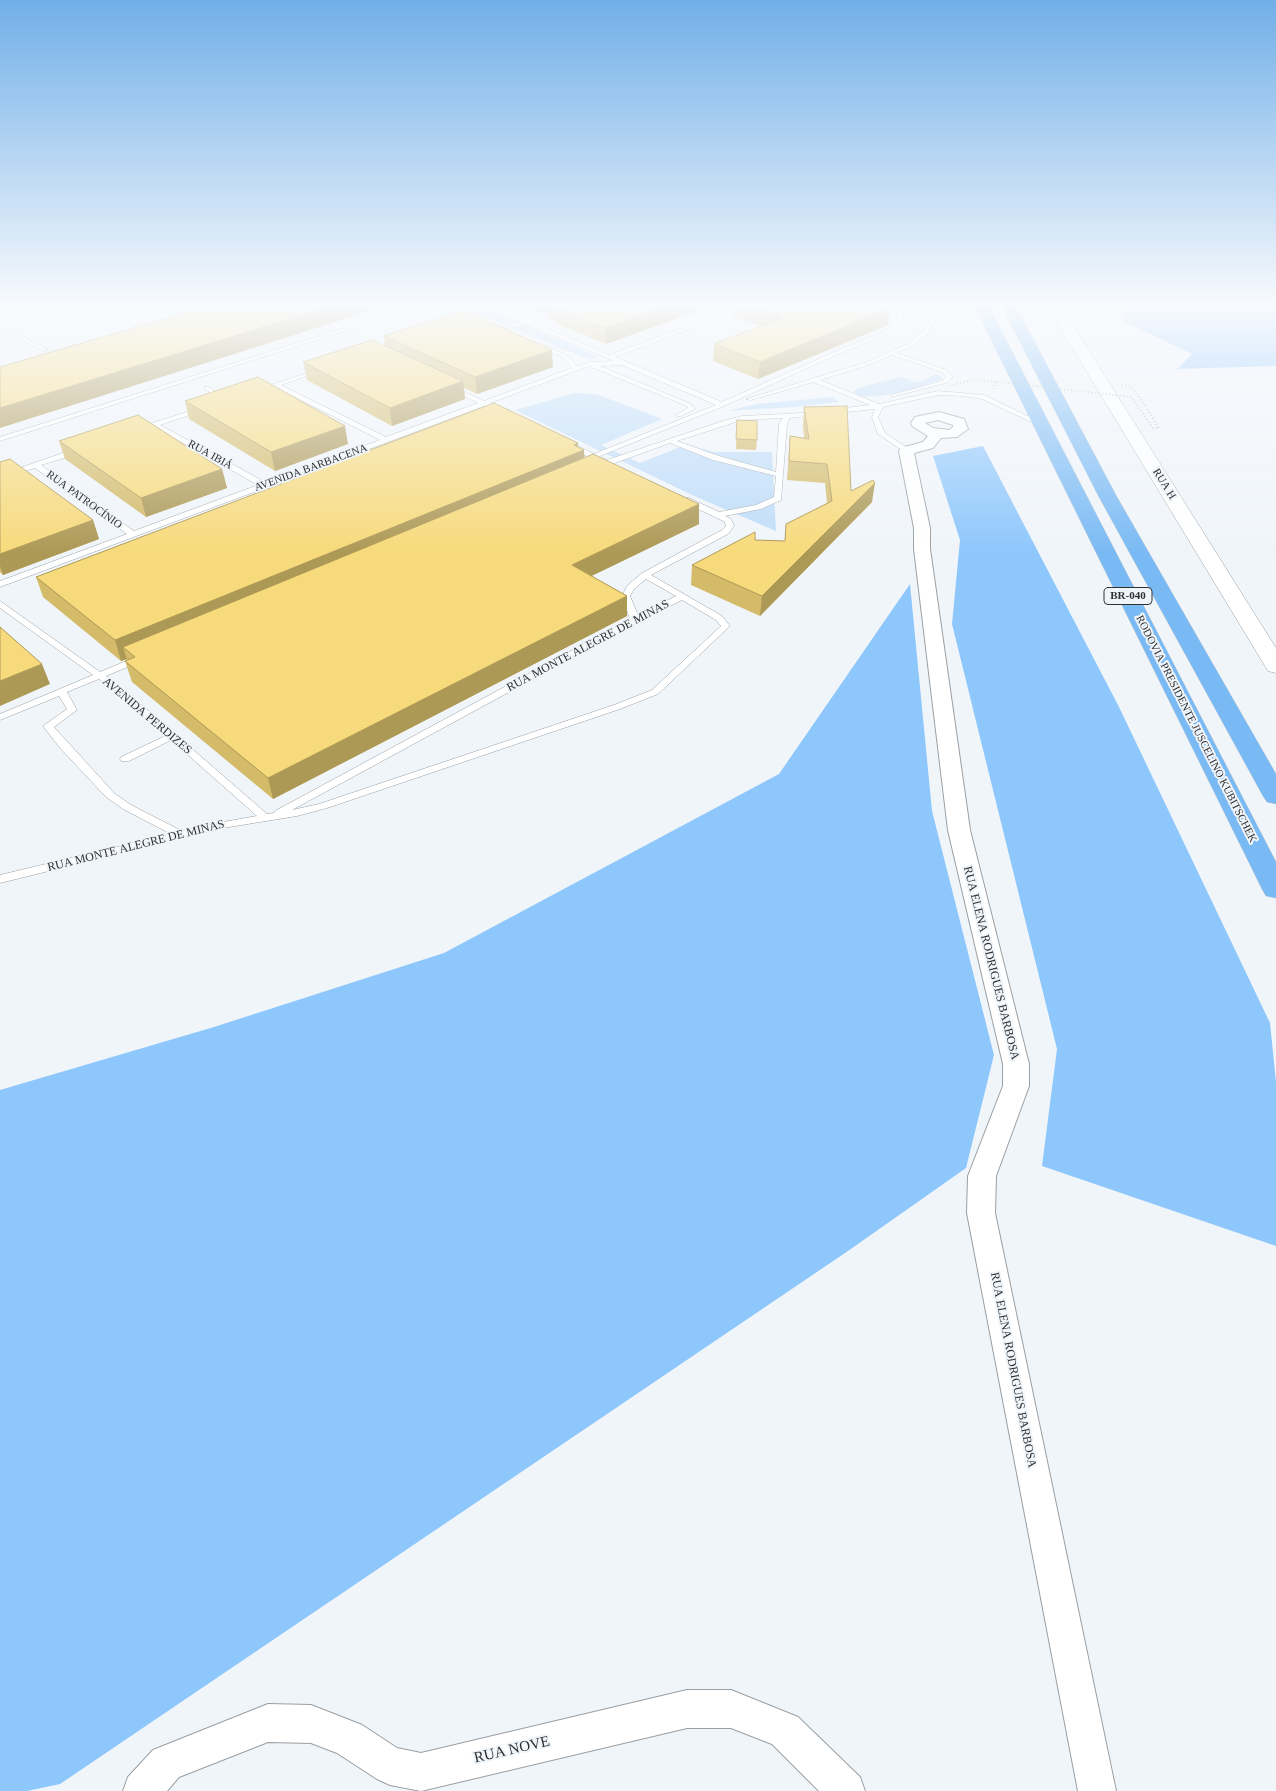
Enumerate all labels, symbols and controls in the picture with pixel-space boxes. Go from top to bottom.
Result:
street label: RUA IBIÁ [186,437,234,473]
street label: AVENIDA BARBACENA [253,441,369,495]
street label: RUA H [1149,466,1179,502]
street label: RUA PATROCÍNIO [44,468,124,532]
road number: BR-040 [1104,588,1152,604]
street label: RUA MONTE ALEGRE DE MINAS [504,597,672,695]
street label: RODOVIA PRESIDENTE JUSCELINO KUBITSCHEK [1133,613,1259,845]
street label: AVENIDA PERDIZES [99,674,195,758]
street label: RUA MONTE ALEGRE DE MINAS [46,817,226,875]
street label: RUA ELENA RODRIGUES BARBOSA [960,865,1022,1061]
street label: RUA ELENA RODRIGUES BARBOSA [987,1271,1039,1469]
street label: RUA NOVE [472,1733,552,1767]

